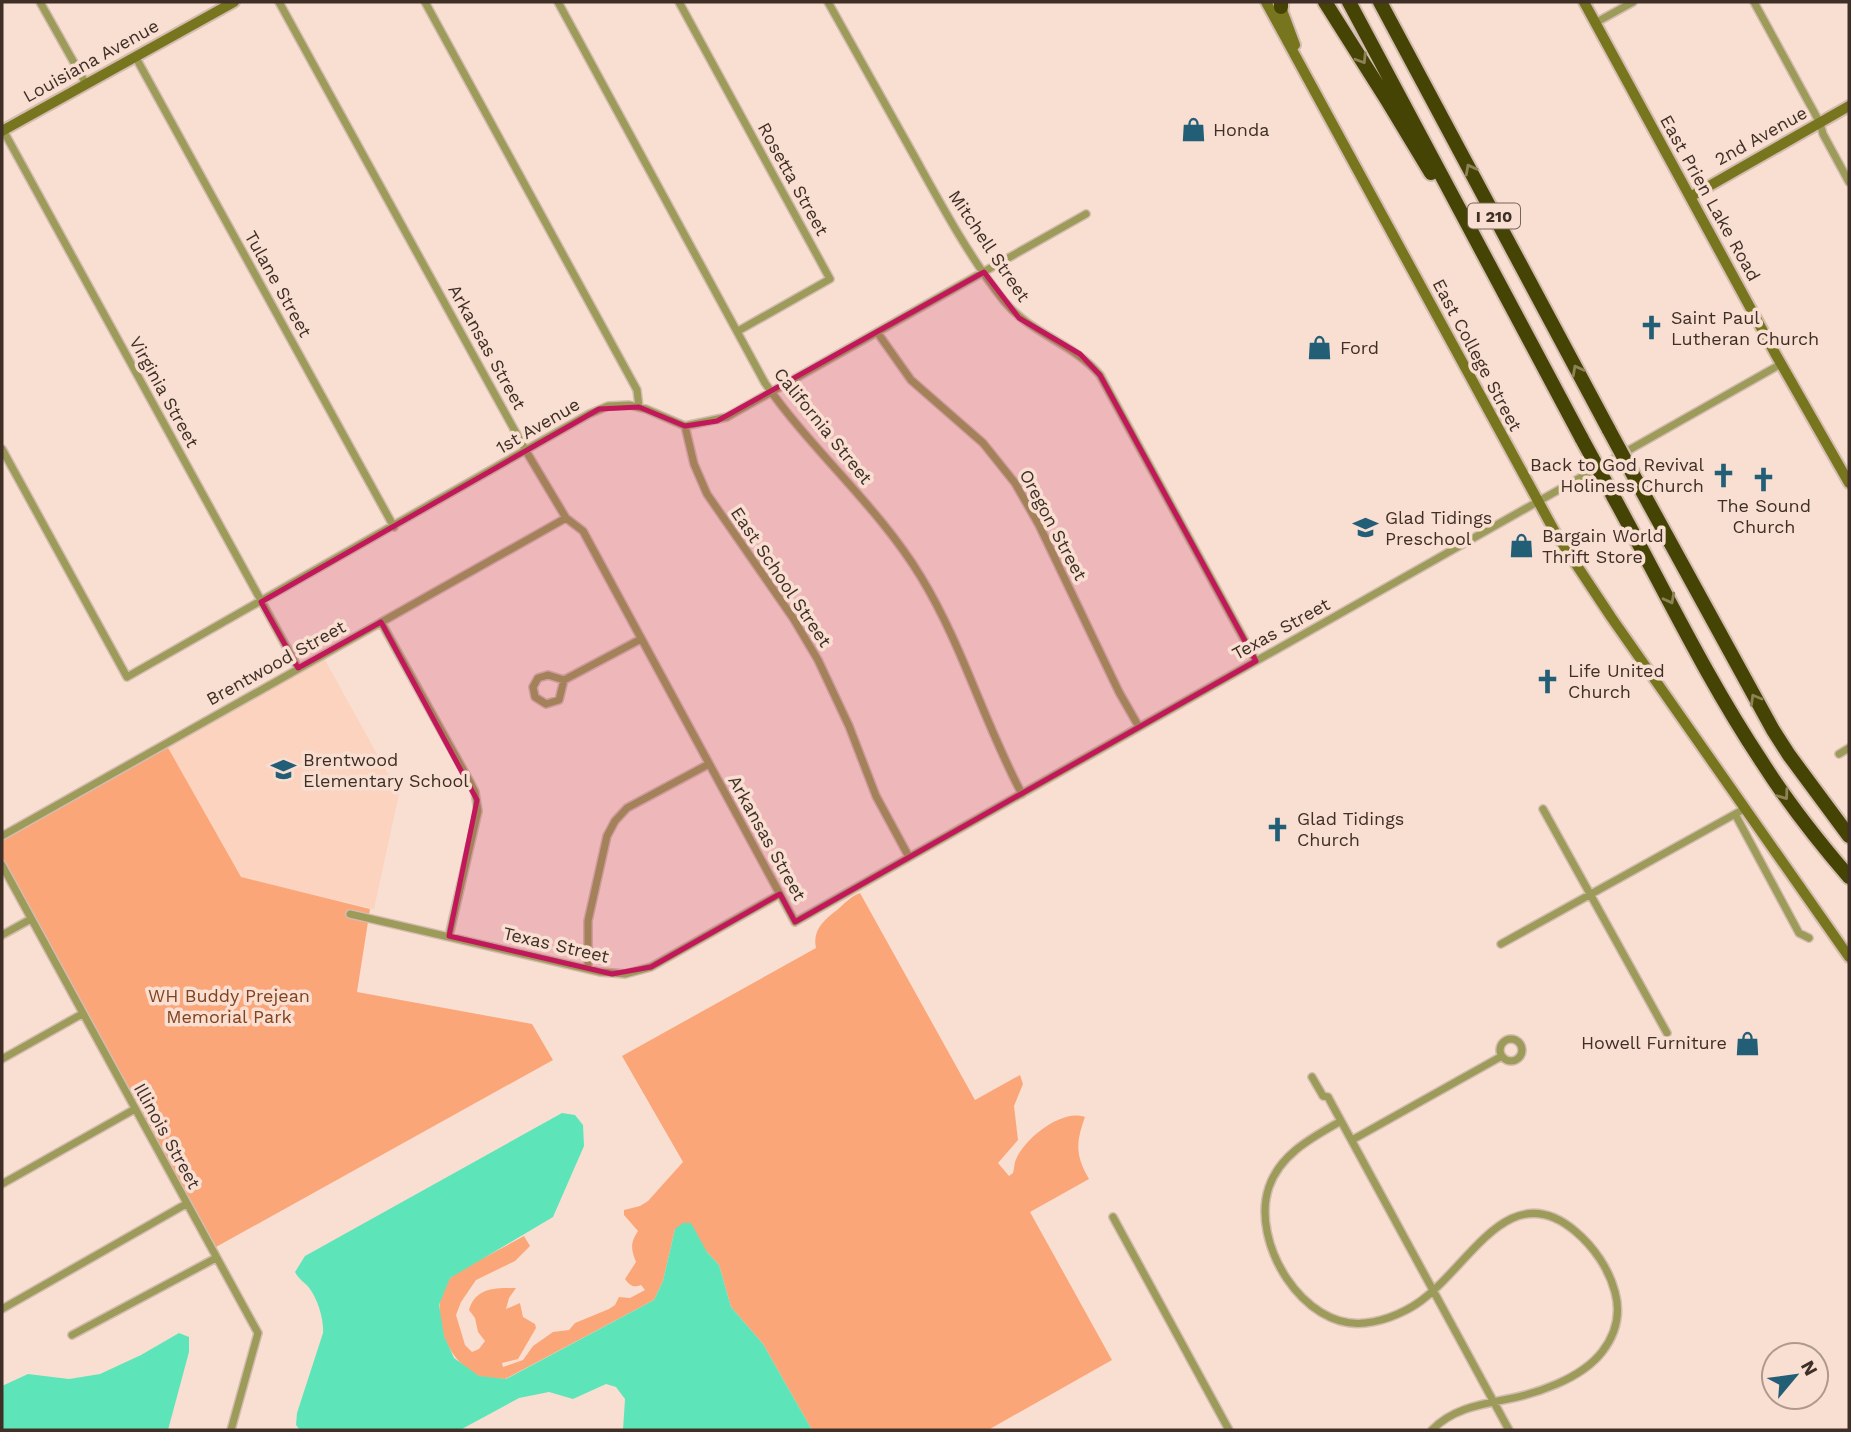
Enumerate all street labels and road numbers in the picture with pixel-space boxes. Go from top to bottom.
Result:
street label: Louisiana Avenue [19,15,162,107]
street label: 2nd Avenue [1711,102,1810,169]
street label: East Prien Lake Road [1656,111,1765,285]
street label: Rosetta Street [754,119,833,239]
street label: Mitchell Street [944,186,1035,306]
road number: I 210 [1468,204,1520,229]
street label: Tulane Street [241,227,317,341]
street label: East College Street [1428,275,1527,435]
street label: Arkansas Street [444,280,531,413]
street label: Virginia Street [125,333,204,451]
street label: California Street [770,363,877,489]
street label: 1st Avenue [492,393,583,458]
street label: Oregon Street [1015,466,1092,584]
street label: East School Street [727,503,836,651]
street label: Texas Street [1228,593,1334,664]
street label: Brentwood Street [203,615,349,709]
street label: Arkansas Street [724,771,811,904]
street label: Texas Street [501,922,612,967]
street label: Illinois Street [130,1079,205,1193]

